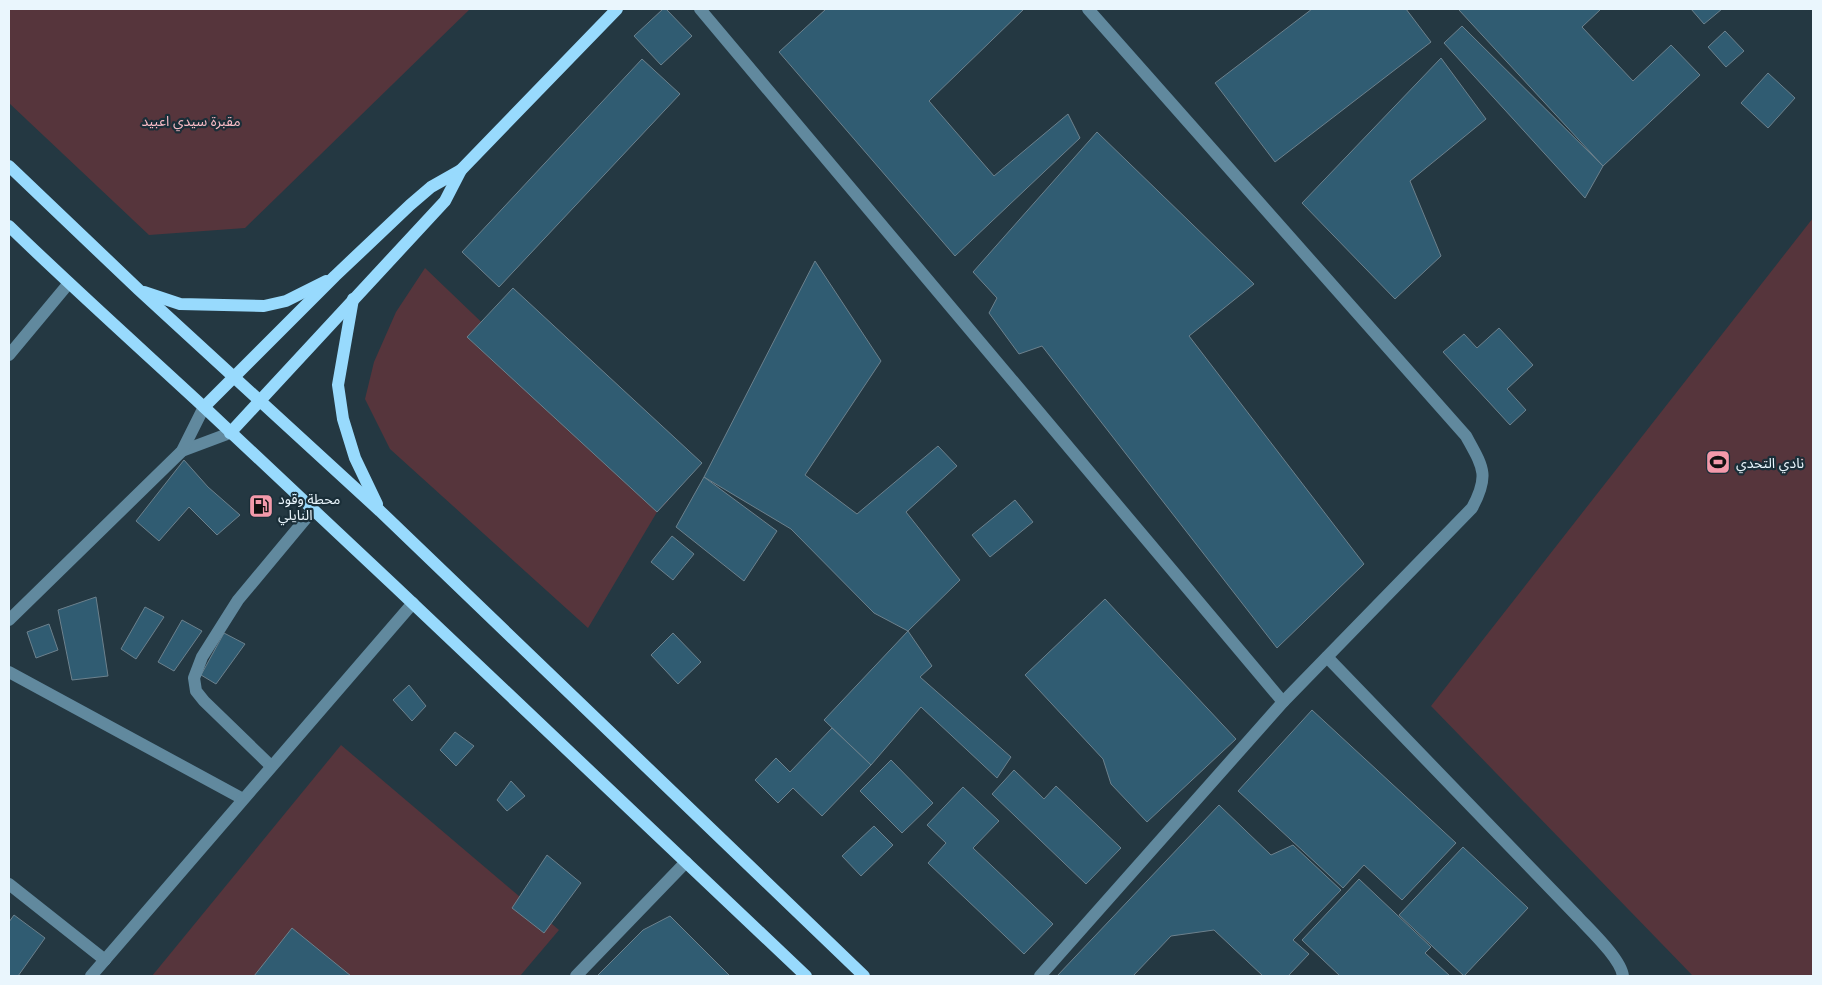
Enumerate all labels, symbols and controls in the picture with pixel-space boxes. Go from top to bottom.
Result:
park label: مقبرة سيدي اعبيد [141,111,241,132]
sports icon: نادي التحدي [1705,449,1731,475]
place label: نادي التحدي [1736,453,1804,474]
place label: محطة وقود النايلي [278,489,340,526]
fuel station icon: محطة وقود النايلي [248,493,274,519]

